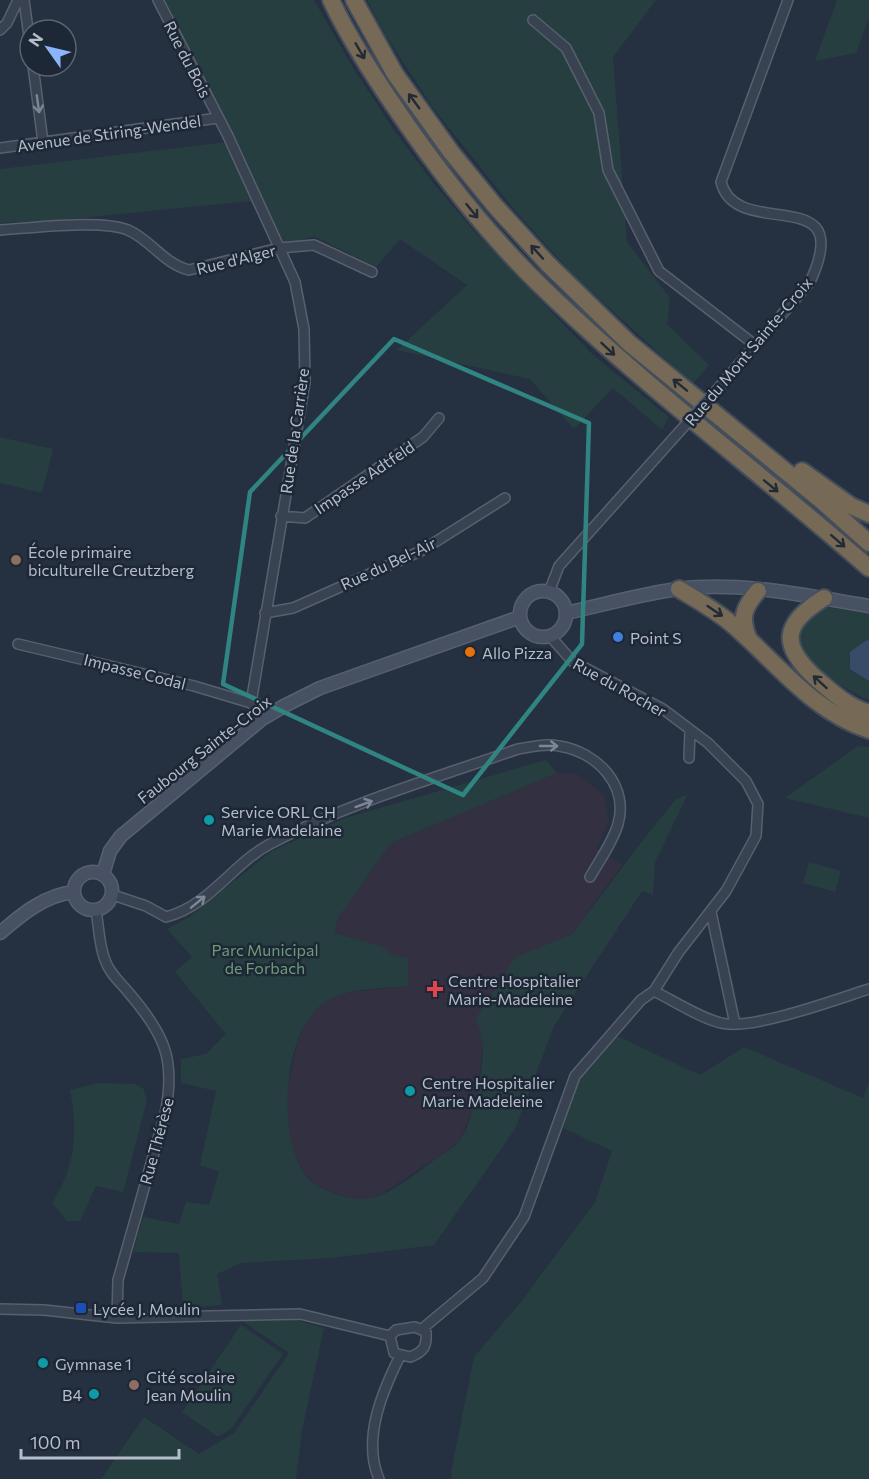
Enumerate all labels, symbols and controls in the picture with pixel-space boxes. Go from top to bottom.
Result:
street label: Rue du Bois [161,17,215,101]
north arrow [18,18,78,78]
text: N [24,29,46,50]
one-way arrow [354,42,366,59]
one-way arrow [408,93,421,109]
one-way arrow [33,94,44,113]
street label: Avenue de Stiring-Wendel [16,111,202,155]
one-way arrow [465,202,478,218]
street label: Rue d'Alger [194,240,278,278]
one-way arrow [530,245,544,260]
street label: Rue du Mont Sainte-Croix [680,273,816,429]
one-way arrow [601,342,616,357]
street label: Rue de la Carrière [276,367,312,495]
one-way arrow [672,378,688,391]
street label: Impasse Adtfeld [310,437,418,517]
one-way arrow [763,479,779,492]
street label: Rue du Bel-Air [337,532,439,593]
one-way arrow [830,535,846,548]
place label: École primaire biculturelle Creutzberg [28,542,194,579]
marker: École primaire biculturelle Creutzberg [9,553,23,567]
one-way arrow [706,606,723,618]
place label: Point S [630,628,682,647]
marker: Point S [611,630,625,644]
place label: Allo Pizza [482,643,552,662]
marker: Allo Pizza [463,645,477,659]
street label: Impasse Codal [82,649,188,693]
street label: Rue du Rocher [570,653,671,721]
one-way arrow [813,675,828,689]
street label: Faubourg Sainte-Croix [133,691,275,807]
one-way arrow [539,740,559,752]
one-way arrow [354,798,373,809]
place label: Service ORL CH Marie Madelaine [221,802,342,839]
marker: Service ORL CH Marie Madelaine [202,813,216,827]
one-way arrow [190,895,205,909]
park label: Parc Municipal de Forbach [212,940,318,977]
place label: Centre Hospitalier Marie-Madeleine [448,971,582,1008]
marker: Centre Hospitalier Marie-Madeleine [426,980,444,998]
place label: Centre Hospitalier Marie Madeleine [422,1073,556,1110]
marker: Centre Hospitalier Marie Madeleine [403,1084,417,1098]
street label: Rue Thérèse [135,1095,177,1187]
place label: Lycée J. Moulin [93,1299,200,1318]
marker: Lycée J. Moulin [74,1301,88,1315]
place label: Gymnase 1 [55,1354,132,1373]
marker: Gymnase 1 [36,1356,50,1370]
place label: Cité scolaire Jean Moulin [146,1367,235,1404]
marker: Cité scolaire Jean Moulin [127,1378,141,1392]
place label: B4 [62,1385,82,1404]
marker: B4 [87,1387,101,1401]
scale bar [21,1422,178,1460]
text: 100 m [30,1431,80,1453]

